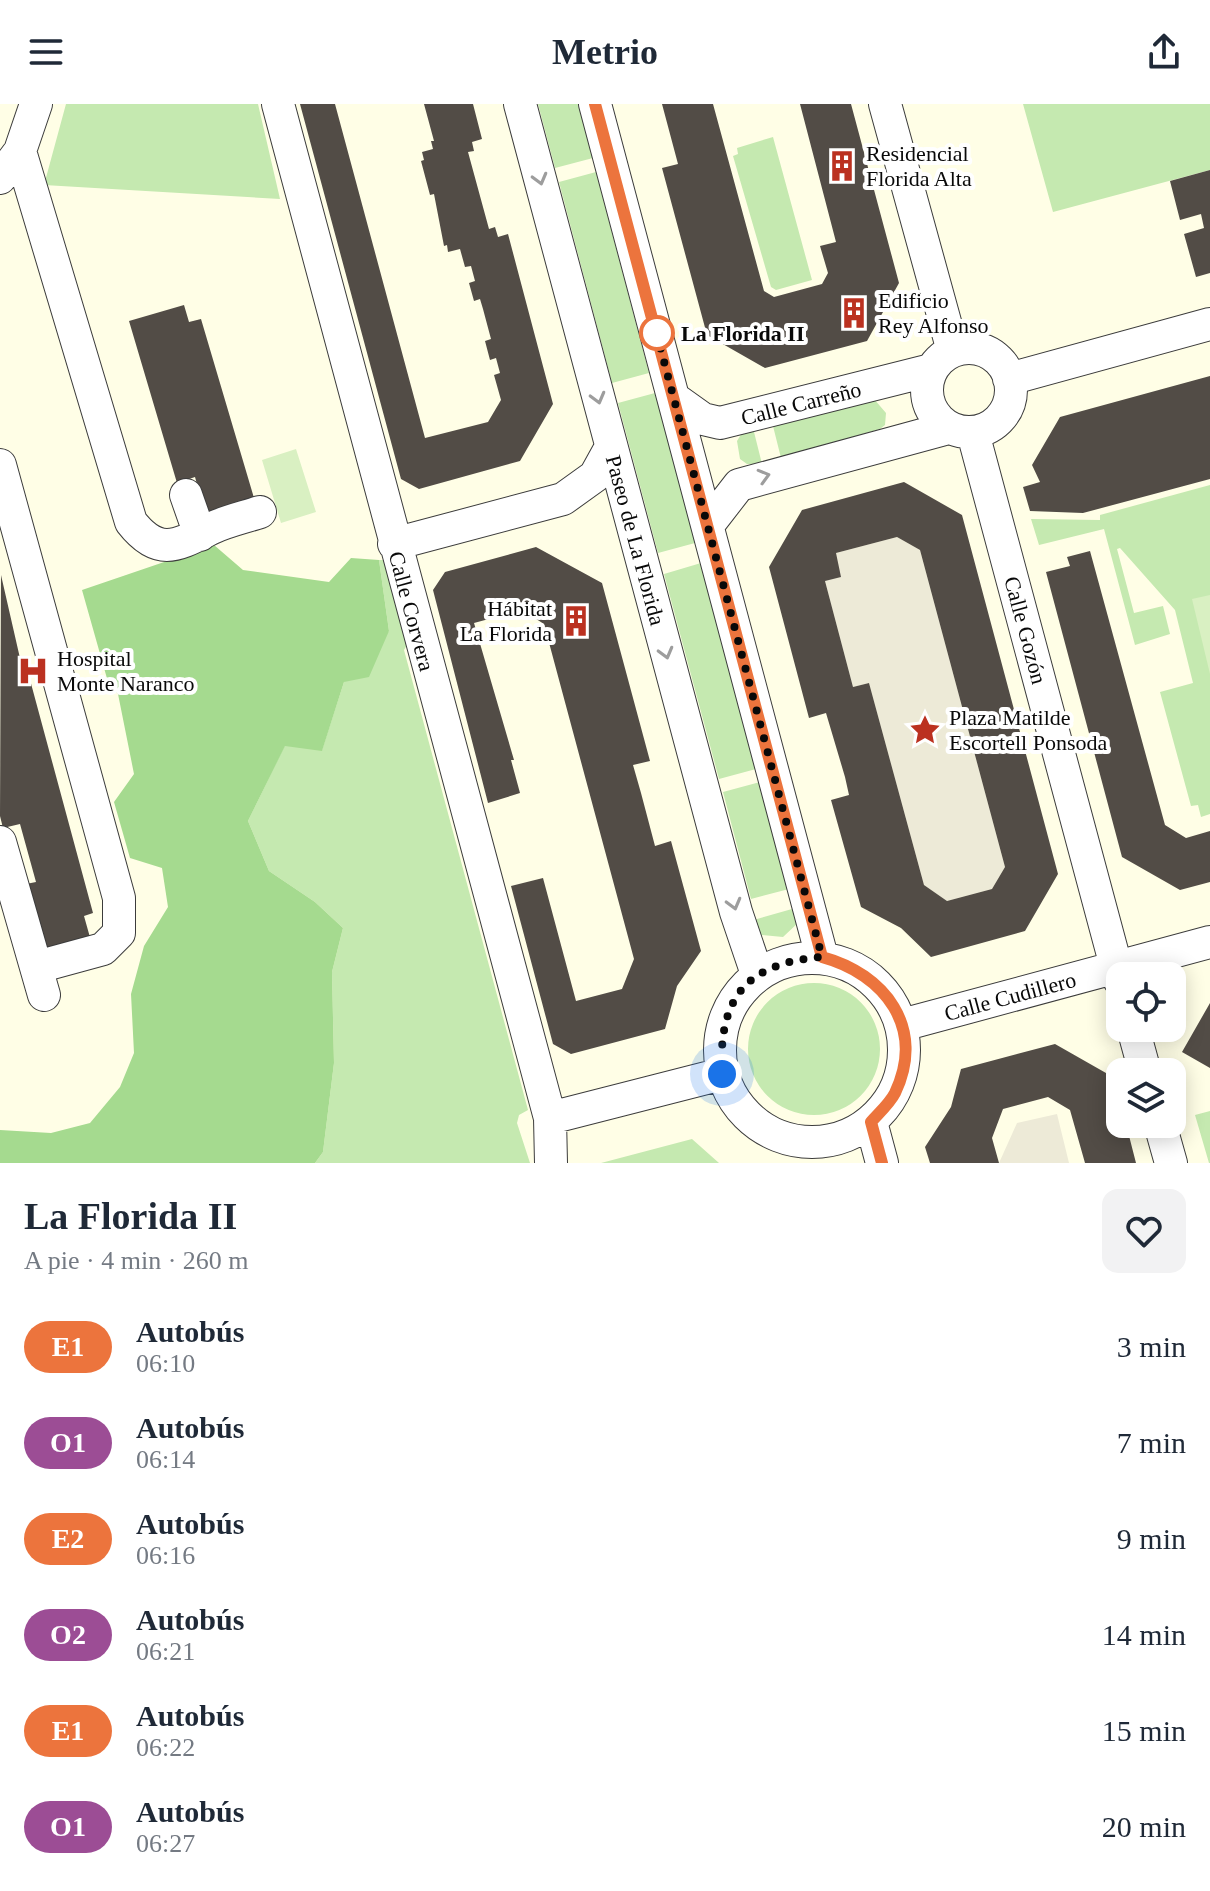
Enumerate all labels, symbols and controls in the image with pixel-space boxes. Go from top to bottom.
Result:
icon: menu [24,30,68,74]
icon: share [1142,30,1186,74]
text: Metrio [552,32,658,72]
place label: Residencial Florida Alta [866,141,972,191]
building icon: Residencial Florida Alta [825,149,859,183]
one-way arrow [530,172,547,186]
place label: Edificio Rey Alfonso [878,288,989,338]
building icon: Edificio Rey Alfonso [837,296,871,330]
marker: La Florida II [640,316,674,350]
place label: La Florida II [681,321,804,346]
street label: Calle Carreño [739,377,864,430]
one-way arrow [589,390,606,404]
street label: Paseo de La Florida [601,452,670,628]
one-way arrow [756,469,770,485]
street label: Calle Corvera [384,549,440,674]
street label: Calle Gozón [999,573,1052,687]
place label: Hábitat La Florida [460,596,552,646]
building icon: Hábitat La Florida [559,604,593,638]
one-way arrow [657,645,674,659]
place label: Hospital Monte Naranco [57,646,194,696]
hospital icon: Hospital Monte Naranco [16,654,50,688]
place label: Plaza Matilde Escortell Ponsoda [949,705,1107,755]
place icon: Plaza Matilde Escortell Ponsoda [908,713,942,747]
one-way arrow [725,896,742,910]
map controls [1106,962,1186,1138]
button: locate [1106,962,1186,1042]
street label: Calle Cudillero [942,967,1079,1026]
your location [702,1054,742,1094]
button: layers [1106,1058,1186,1138]
button: heart [1102,1189,1186,1273]
text: La Florida II [24,1195,237,1237]
text: A pie · 4 min · 260 m [24,1246,249,1275]
text: Autobús [136,1315,244,1348]
text: 3 min [1117,1330,1186,1363]
text: E1 [52,1331,84,1362]
text: 06:10 [136,1349,195,1378]
text: Autobús [136,1411,244,1444]
text: 7 min [1117,1426,1186,1459]
text: O1 [50,1427,86,1458]
text: 06:14 [136,1445,195,1474]
text: Autobús [136,1507,244,1540]
text: 9 min [1117,1522,1186,1555]
text: E2 [52,1523,84,1554]
text: 06:16 [136,1541,195,1570]
text: Autobús [136,1603,244,1636]
text: 14 min [1102,1618,1186,1651]
text: O2 [50,1619,86,1650]
text: 06:21 [136,1637,195,1666]
text: Autobús [136,1699,244,1732]
text: 15 min [1102,1714,1186,1747]
text: E1 [52,1715,84,1746]
text: 06:22 [136,1733,195,1762]
text: Autobús [136,1795,244,1828]
text: 20 min [1102,1810,1186,1843]
text: O1 [50,1811,86,1842]
text: 06:27 [136,1829,195,1858]

